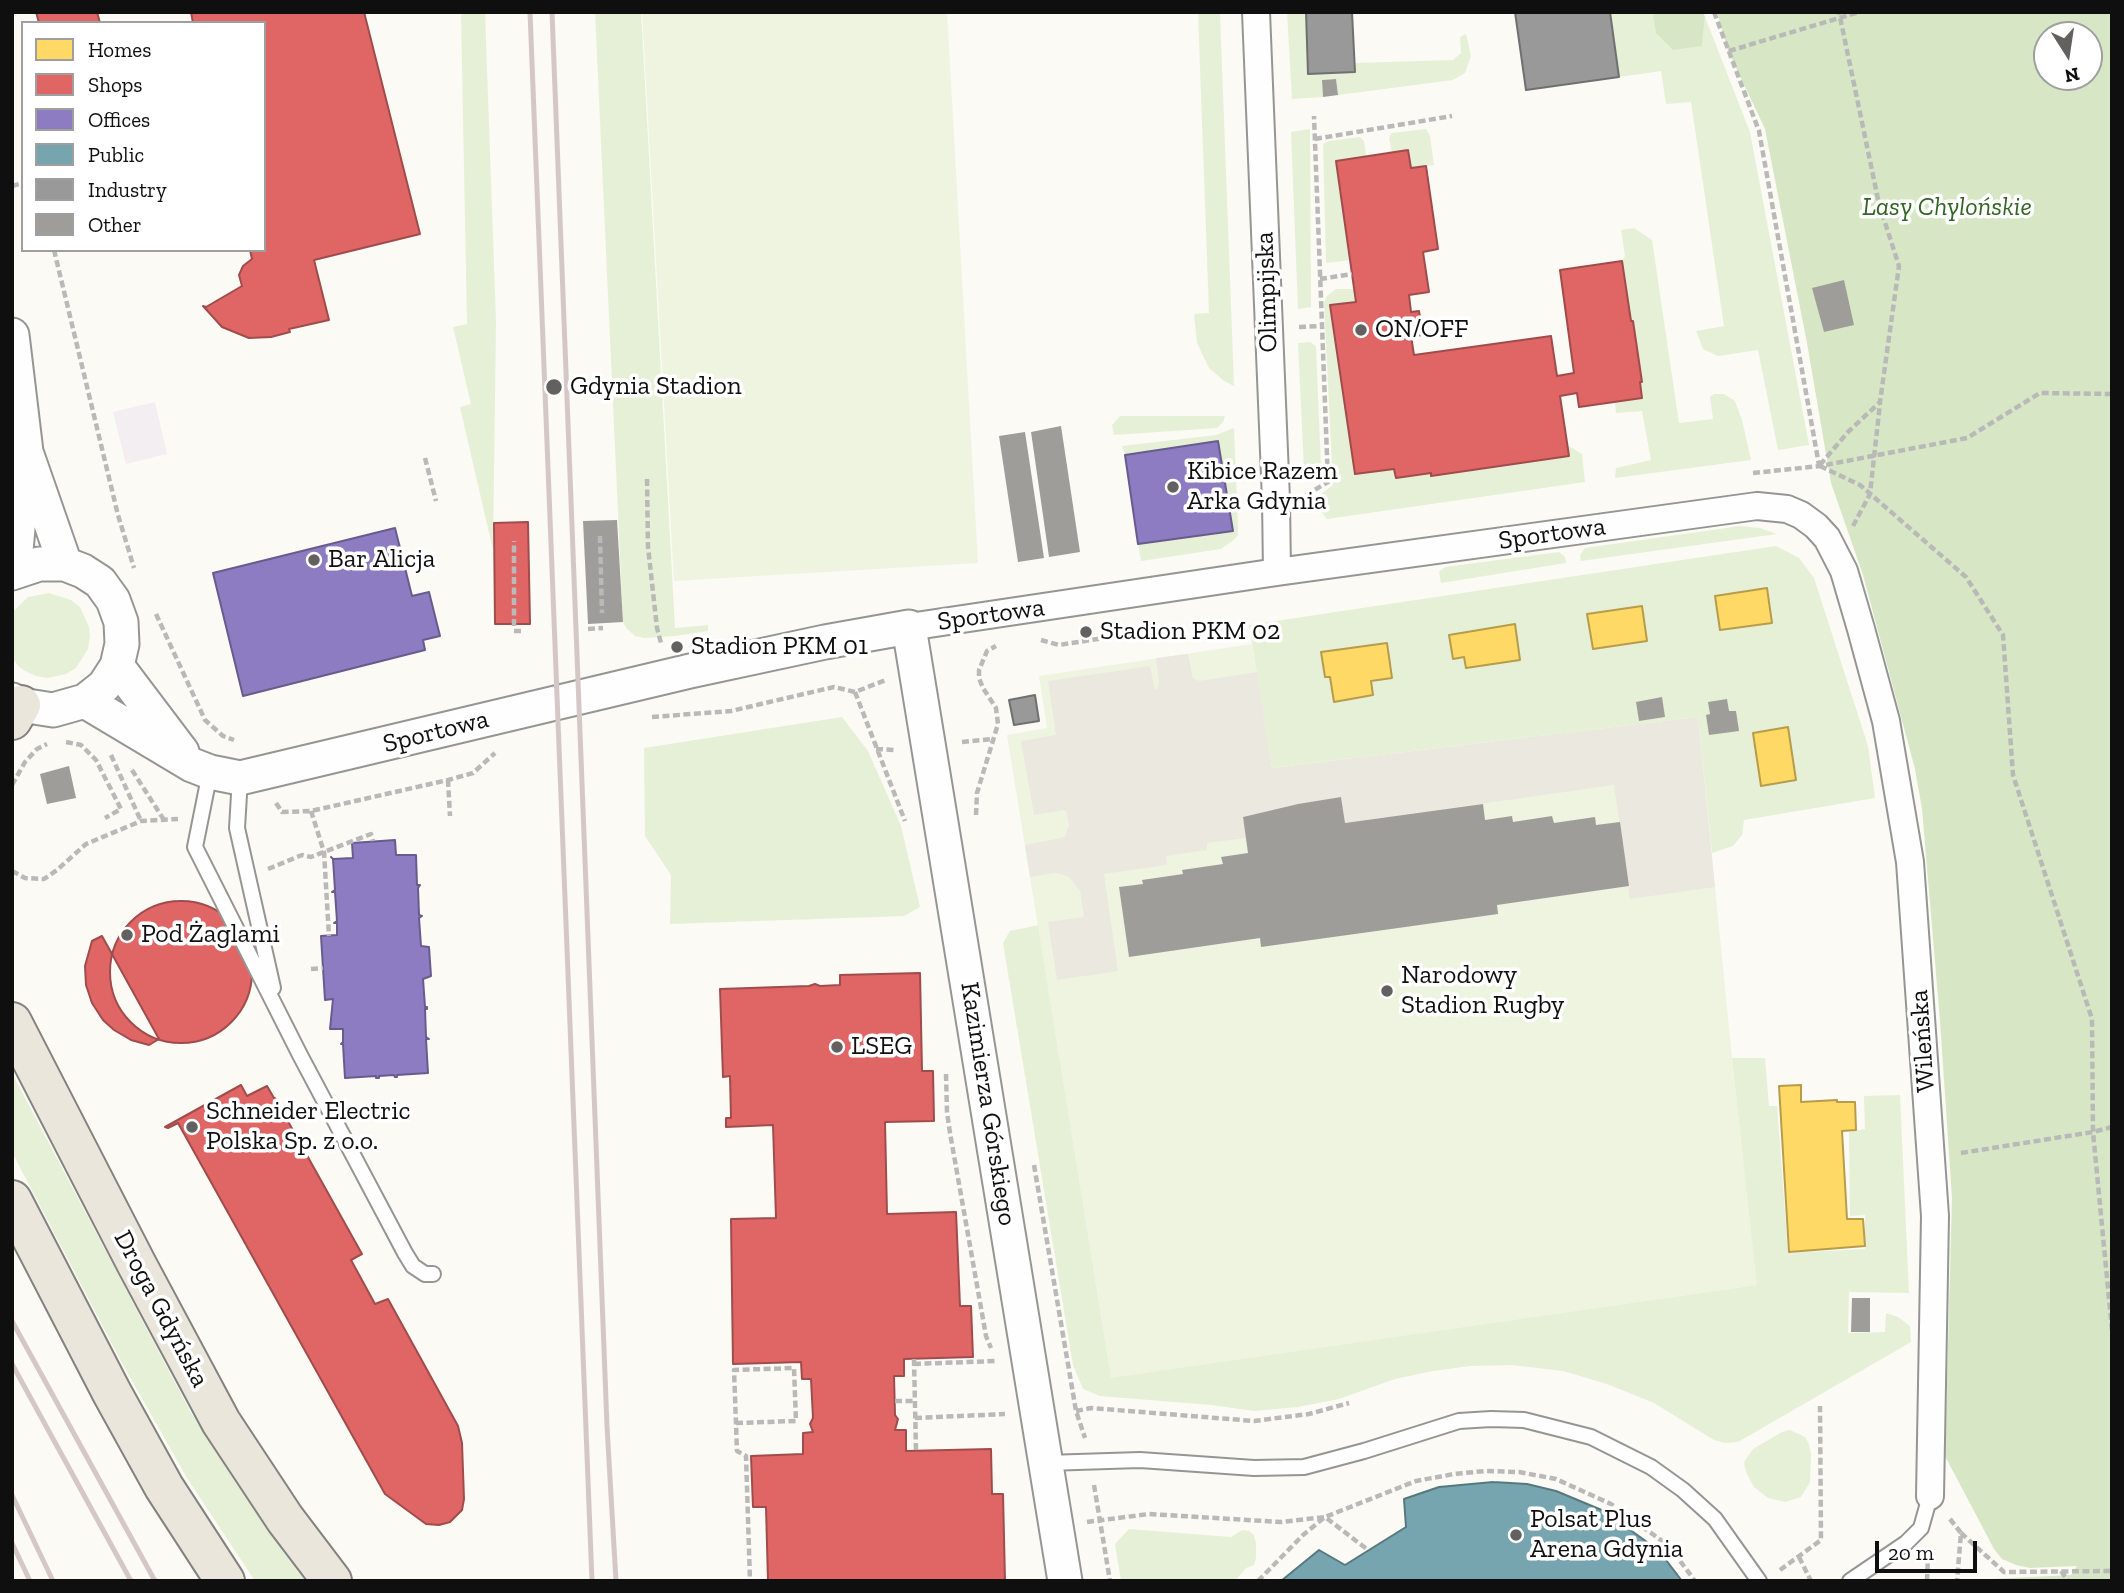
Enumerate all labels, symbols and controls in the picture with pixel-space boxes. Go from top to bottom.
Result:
legend [21,21,266,252]
north arrow [2033,21,2103,91]
text: Homes [88,37,151,62]
text: N [2063,62,2082,88]
text: Shops [88,72,142,97]
text: Offices [88,107,150,132]
text: Public [88,142,144,167]
text: Industry [88,177,167,202]
park label: Lasy Chylońskie [1862,192,2032,224]
text: Other [88,212,142,237]
street label: Olimpijska [1249,231,1285,353]
place label: ON/OFF [1375,314,1468,346]
marker: ON/OFF [1353,322,1369,338]
place label: Gdynia Stadion [570,371,742,403]
marker: Gdynia Stadion [544,377,564,397]
place label: Kibice Razem Arka Gdynia [1187,456,1338,518]
marker: Kibice Razem Arka Gdynia [1165,479,1181,495]
street label: Sportowa [1497,511,1607,557]
place label: Bar Alicja [328,544,435,576]
marker: Bar Alicja [306,552,322,568]
street label: Sportowa [936,592,1046,638]
place label: Stadion PKM 02 [1100,616,1280,648]
marker: Stadion PKM 02 [1078,624,1094,640]
place label: Stadion PKM 01 [691,631,868,663]
marker: Stadion PKM 01 [669,639,685,655]
street label: Sportowa [380,704,492,760]
place label: Pod Żaglami [141,919,280,951]
marker: Pod Żaglami [119,927,135,943]
place label: Narodowy Stadion Rugby [1401,960,1564,1021]
street label: Kazimierza Górskiego [953,980,1023,1228]
marker: Narodowy Stadion Rugby [1379,983,1395,999]
street label: Wileńska [1904,989,1942,1093]
place label: LSEG [851,1031,912,1063]
marker: LSEG [829,1039,845,1055]
place label: Schneider Electric Polska Sp. z o.o. [206,1096,410,1158]
marker: Schneider Electric Polska Sp. z o.o. [184,1119,200,1135]
street label: Droga Gdyńska [107,1225,215,1393]
place label: Polsat Plus Arena Gdynia [1530,1504,1683,1566]
scale bar [1879,1526,1980,1570]
marker: Polsat Plus Arena Gdynia [1508,1527,1524,1543]
text: 20 m [1888,1540,1934,1565]

